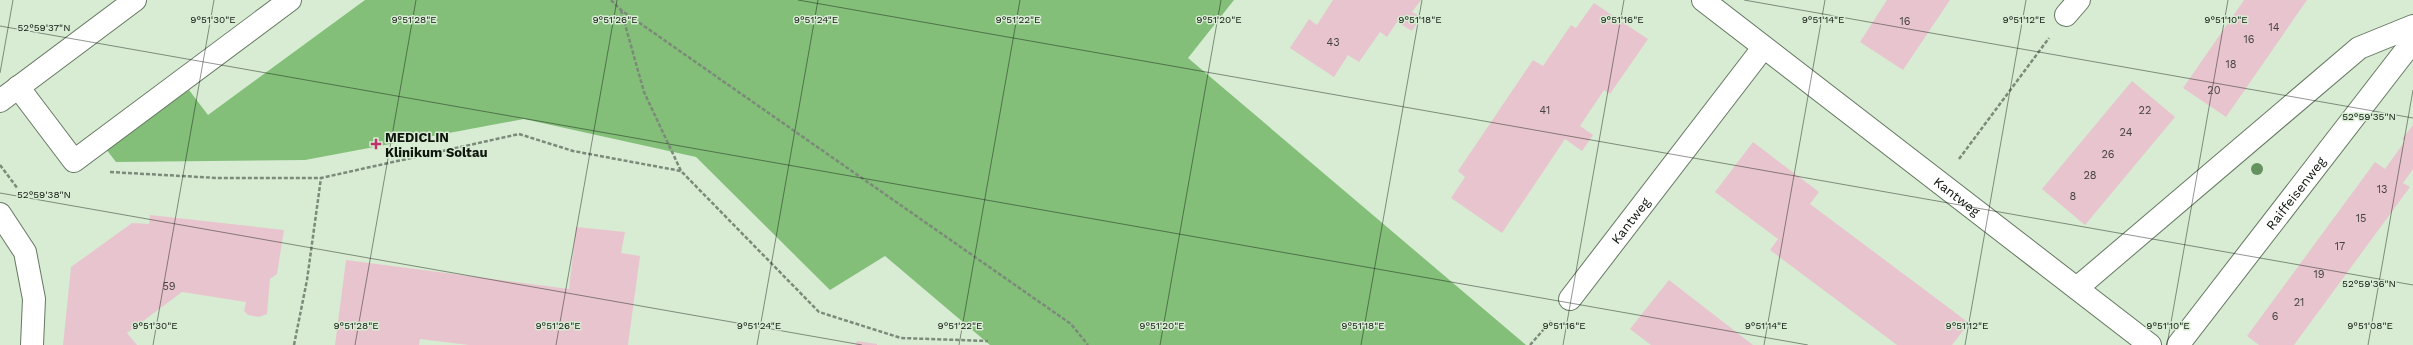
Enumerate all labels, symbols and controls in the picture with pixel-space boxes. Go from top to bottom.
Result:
text: 9°51'30"E [190,14,236,25]
text: 9°51'28"E [391,14,437,25]
text: 9°51'26"E [592,14,638,25]
text: 9°51'24"E [794,14,838,25]
text: 9°51'22"E [996,14,1040,25]
text: 9°51'20"E [1196,14,1242,25]
text: 9°51'18"E [1398,14,1442,25]
text: 9°51'16"E [1600,14,1644,25]
text: 9°51'14"E [1802,14,1844,25]
text: 9°51'12"E [2003,14,2045,25]
text: 9°51'10"E [2204,14,2248,25]
house number: 16 [1900,15,1911,28]
house number: 14 [2268,21,2280,34]
text: 52°59'37"N [18,22,71,33]
house number: 16 [2244,33,2255,46]
house number: 43 [1326,36,1340,49]
house number: 18 [2225,58,2237,71]
house number: 20 [2207,84,2221,97]
house number: 41 [1540,104,1550,117]
house number: 22 [2139,104,2151,117]
text: 52°59'35"N [2342,111,2396,122]
house number: 24 [2120,126,2133,139]
place label: MEDICLIN Klinikum Soltau [385,130,487,160]
marker: MEDICLIN Klinikum Soltau [370,138,382,150]
house number: 26 [2101,148,2115,161]
street label: Raiffeisenweg [2263,154,2328,232]
house number: 28 [2083,169,2097,182]
street label: Kantweg [1931,174,1983,219]
house number: 13 [2377,183,2387,196]
text: 52°59'38"N [17,189,71,200]
house number: 8 [2070,190,2077,203]
street label: Kantweg [1608,194,1653,247]
house number: 15 [2356,212,2366,225]
house number: 17 [2335,240,2345,253]
house number: 19 [2313,268,2325,281]
text: 52°59'36"N [2342,278,2396,289]
house number: 59 [162,280,176,293]
house number: 21 [2294,296,2304,309]
house number: 6 [2272,310,2279,323]
text: 9°51'30"E [132,320,178,331]
text: 9°51'28"E [333,320,379,331]
text: 9°51'26"E [535,320,581,331]
text: 9°51'24"E [737,320,781,331]
text: 9°51'22"E [938,320,982,331]
text: 9°51'20"E [1139,320,1185,331]
text: 9°51'18"E [1341,320,1385,331]
text: 9°51'16"E [1542,320,1586,331]
text: 9°51'14"E [1745,320,1787,331]
text: 9°51'12"E [1946,320,1988,331]
text: 9°51'10"E [2146,320,2190,331]
text: 9°51'08"E [2347,320,2393,331]

